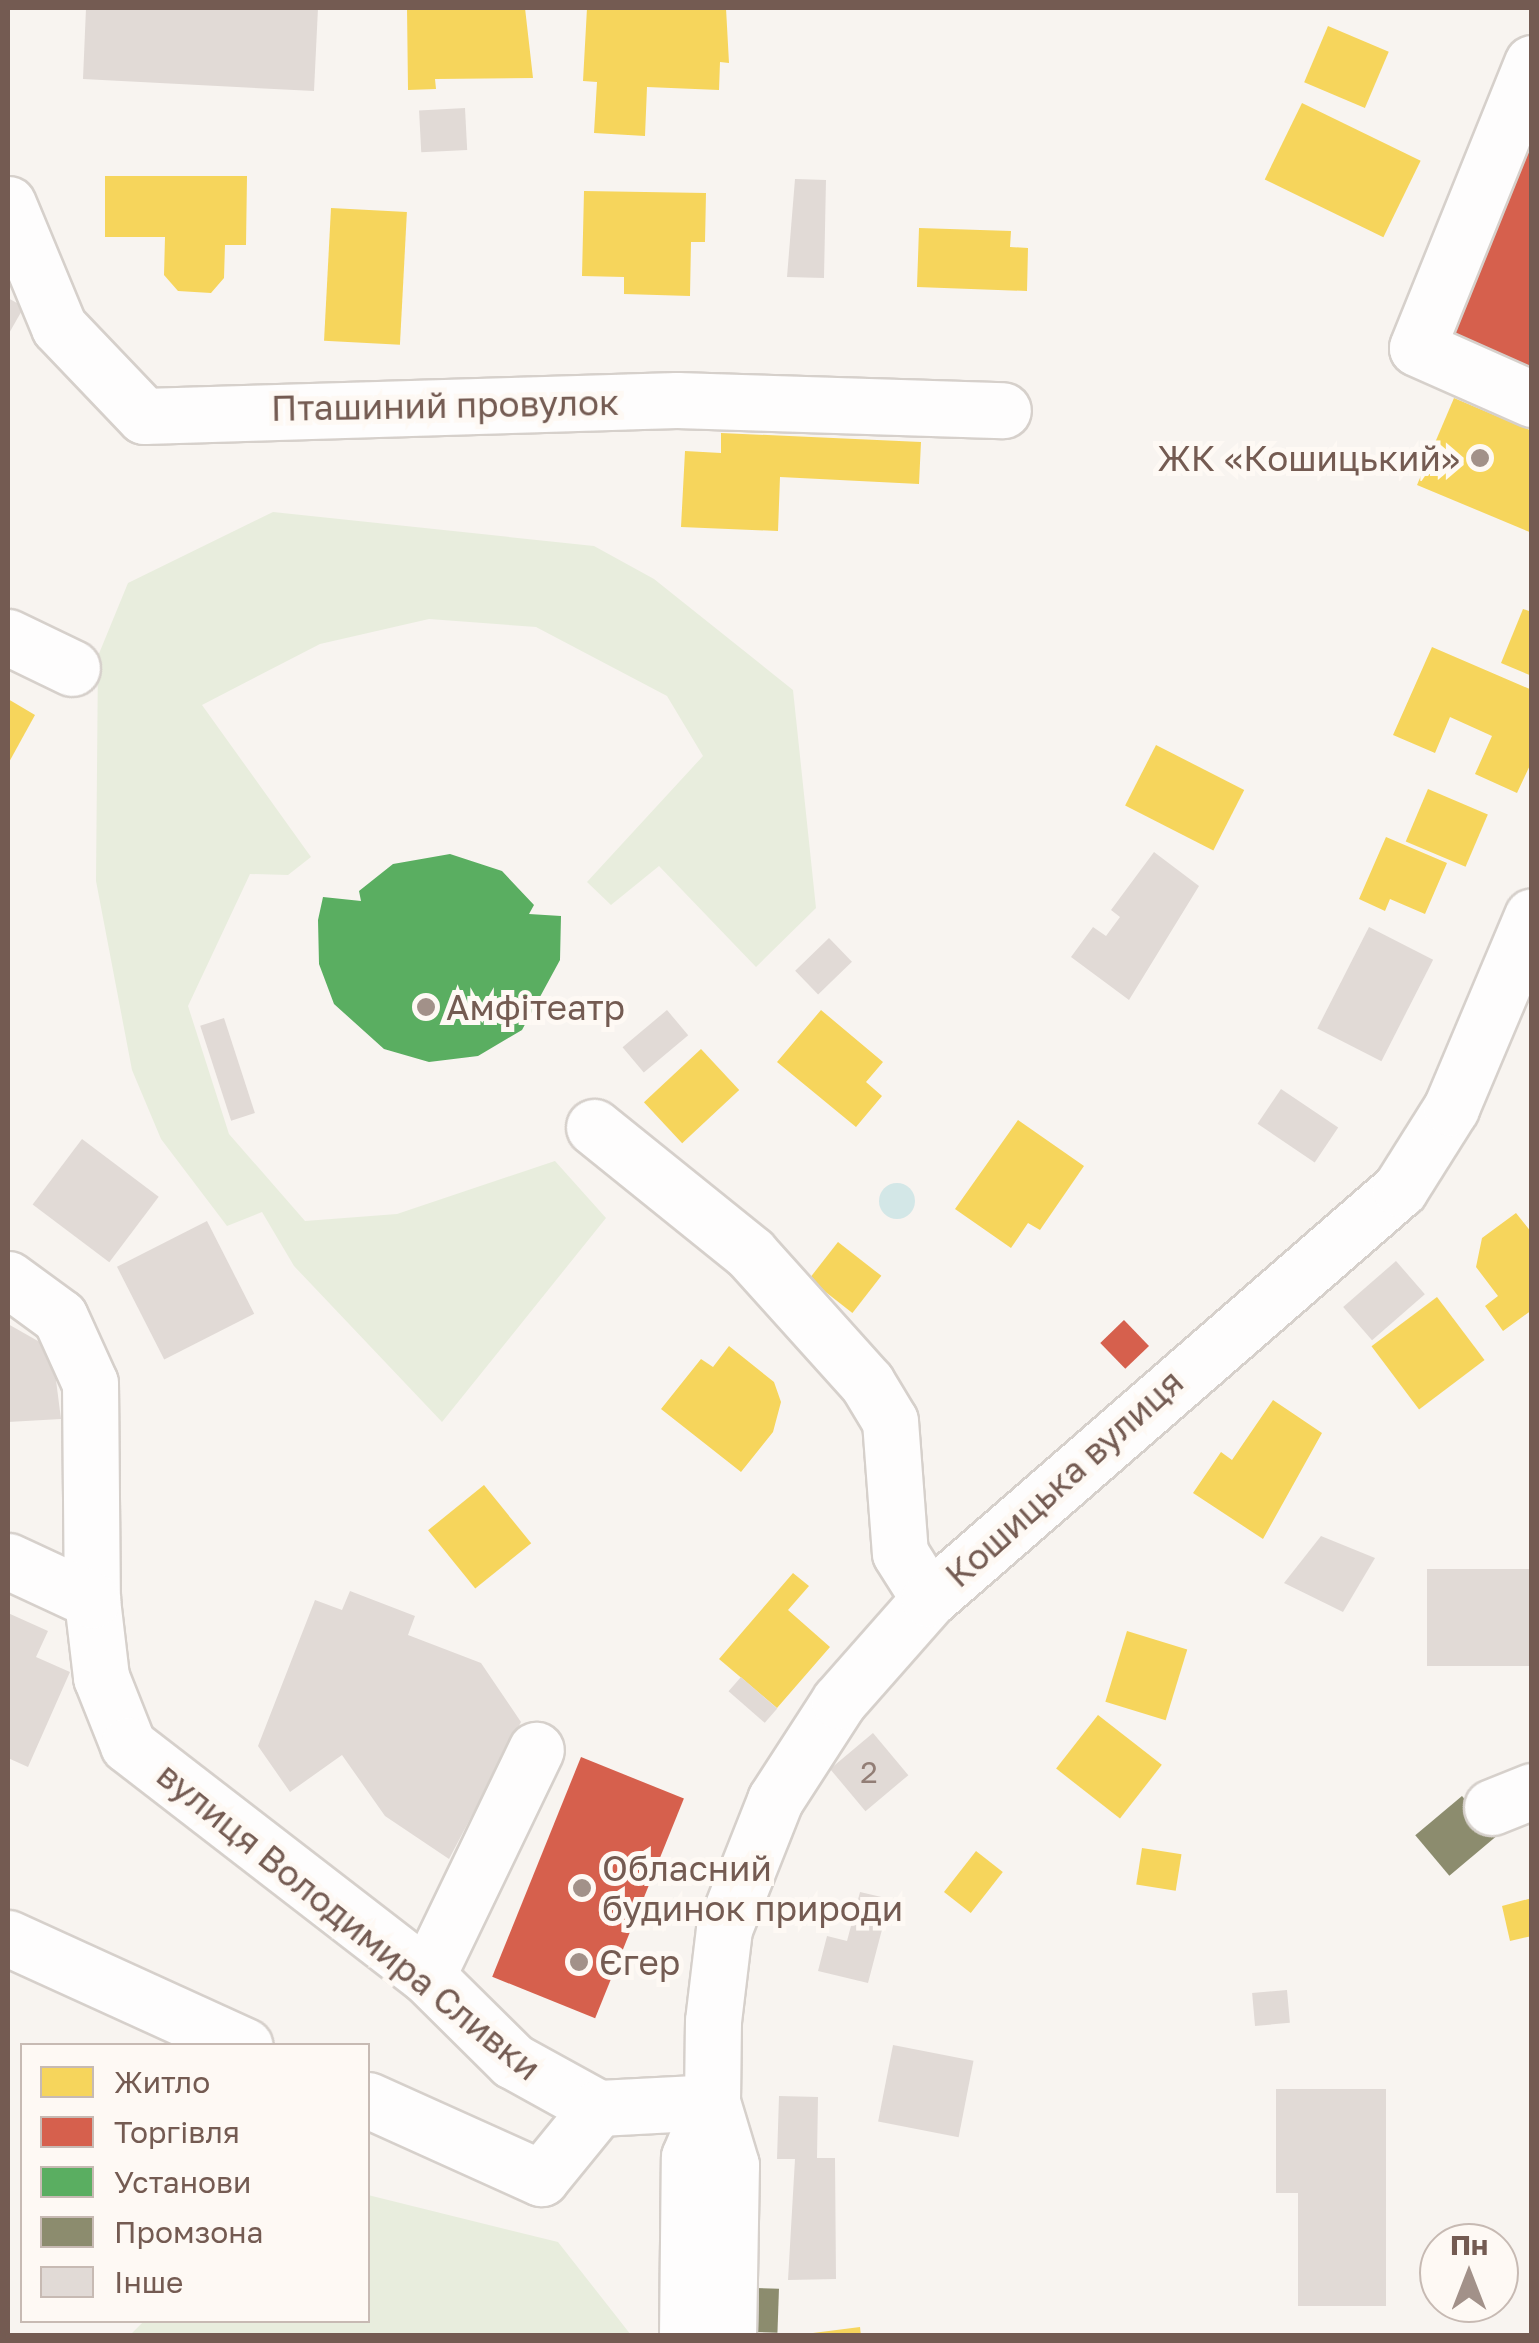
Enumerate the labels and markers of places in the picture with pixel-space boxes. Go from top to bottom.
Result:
place label: ЖК «Кошицький» [1157,437,1460,479]
marker: ЖК «Кошицький» [1469,447,1491,469]
place label: Амфітеатр [446,986,625,1028]
marker: Амфітеатр [415,996,437,1018]
place label: Обласний будинок природи [602,1847,903,1929]
marker: Обласний будинок природи [571,1877,593,1899]
place label: Єгер [599,1941,680,1983]
marker: Єгер [568,1951,590,1973]

